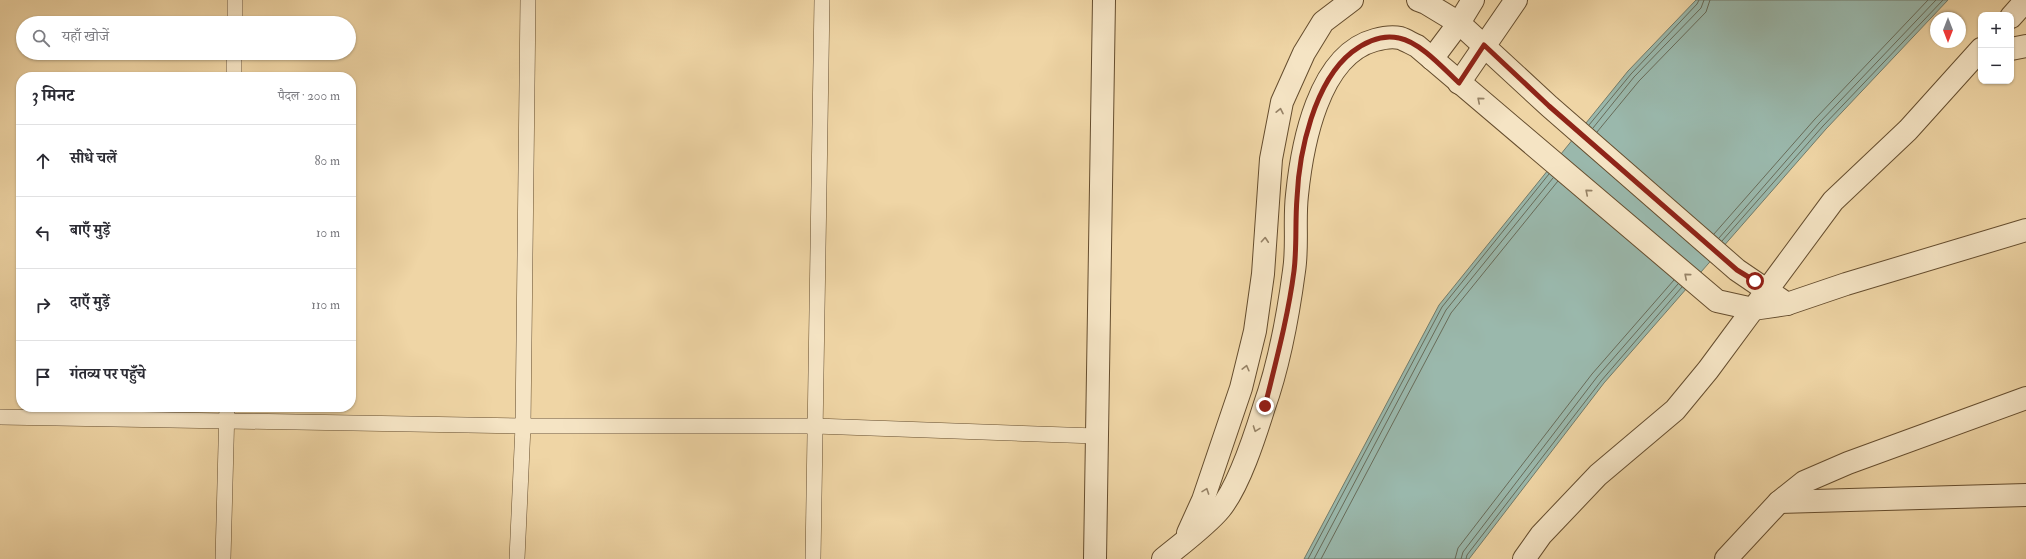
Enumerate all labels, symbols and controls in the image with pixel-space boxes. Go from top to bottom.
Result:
north arrow [1930,12,1966,48]
map controls [1978,12,2014,84]
button: + [1978,12,2014,48]
search box [16,16,356,60]
icon: search [30,27,52,49]
text: यहाँ खोजें [62,27,109,46]
button: − [1978,48,2014,84]
text: 3 मिनट [32,85,74,106]
text: पैदल · 200 m [278,88,340,104]
one-way arrow [1477,98,1485,105]
one-way arrow [1276,108,1284,114]
text: सीधे चलें [70,149,117,168]
icon: ahead [32,150,54,172]
text: 80 m [314,153,340,169]
one-way arrow [1585,189,1593,196]
text: बाएँ मुड़ें [70,221,110,240]
icon: left [32,222,54,244]
text: 10 m [316,225,340,241]
one-way arrow [1261,237,1270,243]
route start [1746,272,1764,290]
one-way arrow [1685,273,1692,280]
text: दाएँ मुड़ें [70,293,110,312]
icon: right [32,294,54,316]
text: 110 m [311,297,340,313]
text: गंतव्य पर पहुँचे [70,365,146,384]
one-way arrow [1241,365,1250,372]
icon: arrive [32,366,54,388]
route end [1256,397,1274,415]
one-way arrow [1253,426,1261,433]
one-way arrow [1201,488,1209,495]

